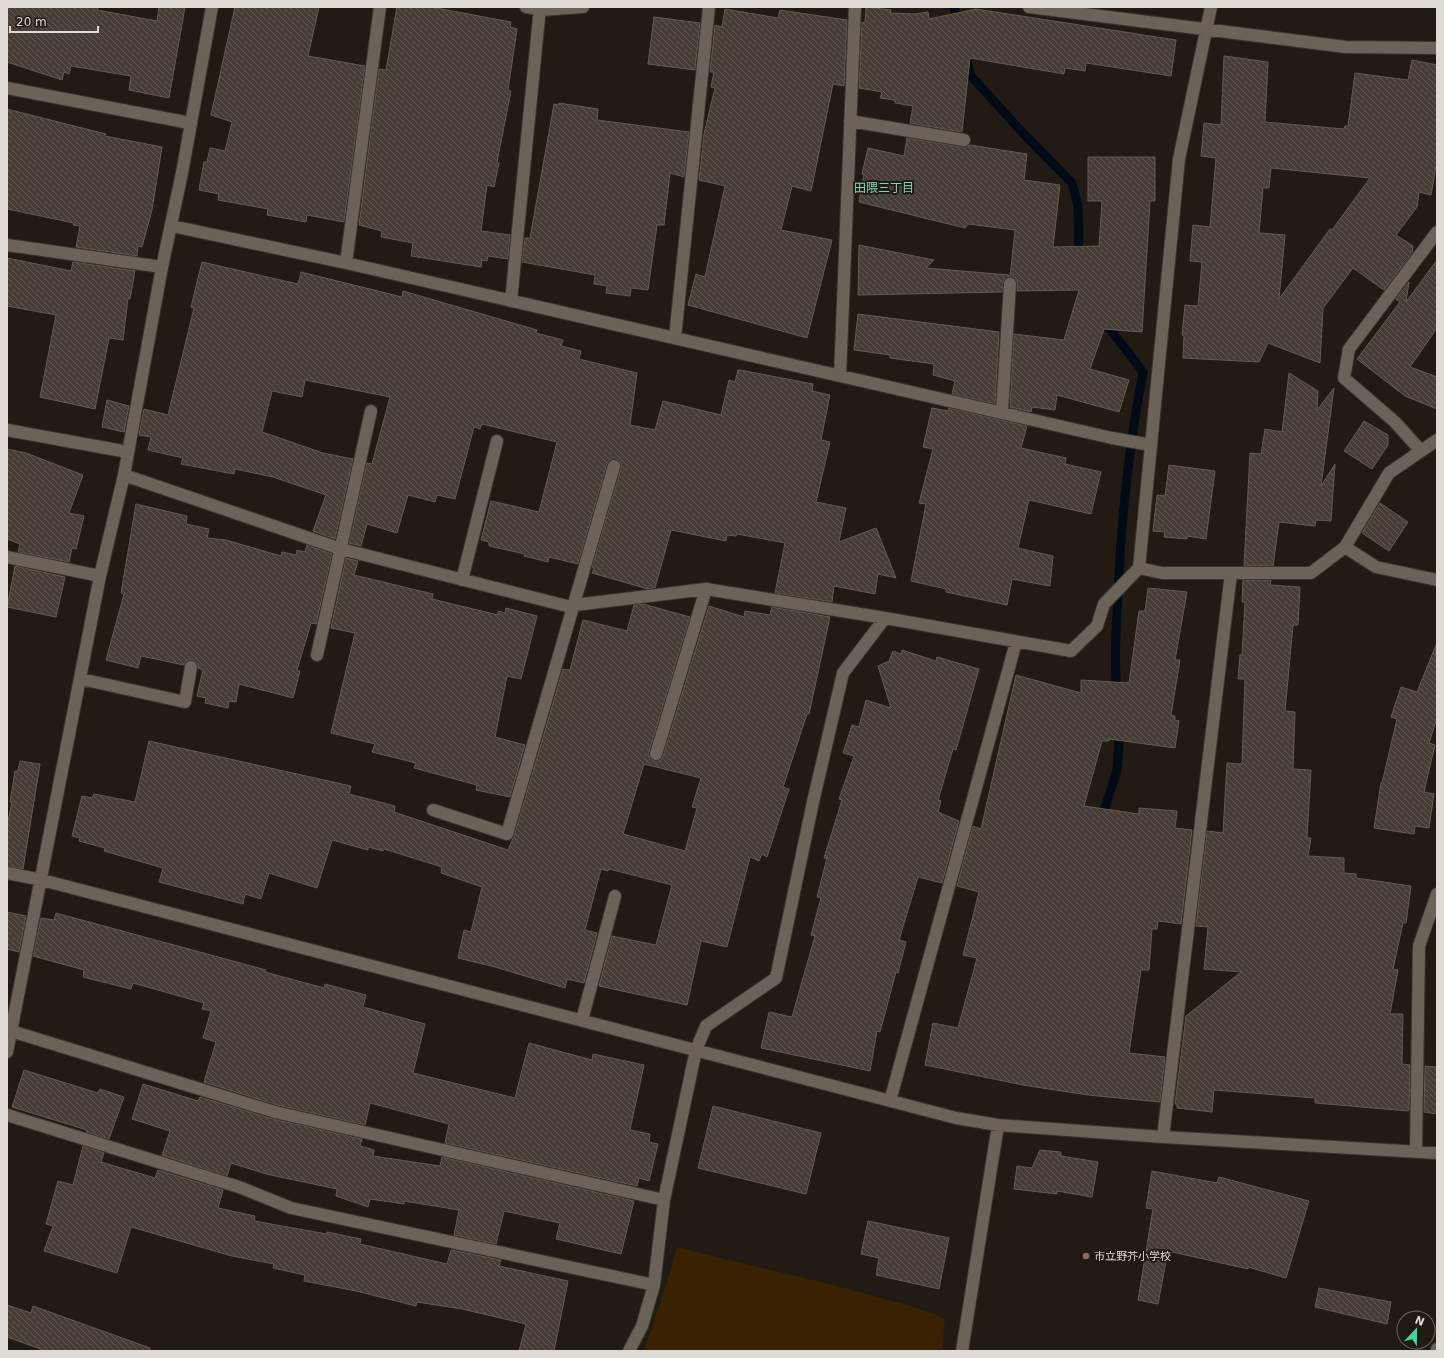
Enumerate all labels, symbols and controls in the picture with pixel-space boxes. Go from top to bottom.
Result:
scale bar [10,8,98,34]
text: 20 m [16,15,47,29]
district label: 田隈三丁目 [854,181,914,195]
place label: 市立野芥小学校 [1094,1250,1171,1263]
marker: 市立野芥小学校 [1081,1251,1091,1261]
north arrow [1396,1310,1436,1350]
text: N [1413,1313,1426,1329]

